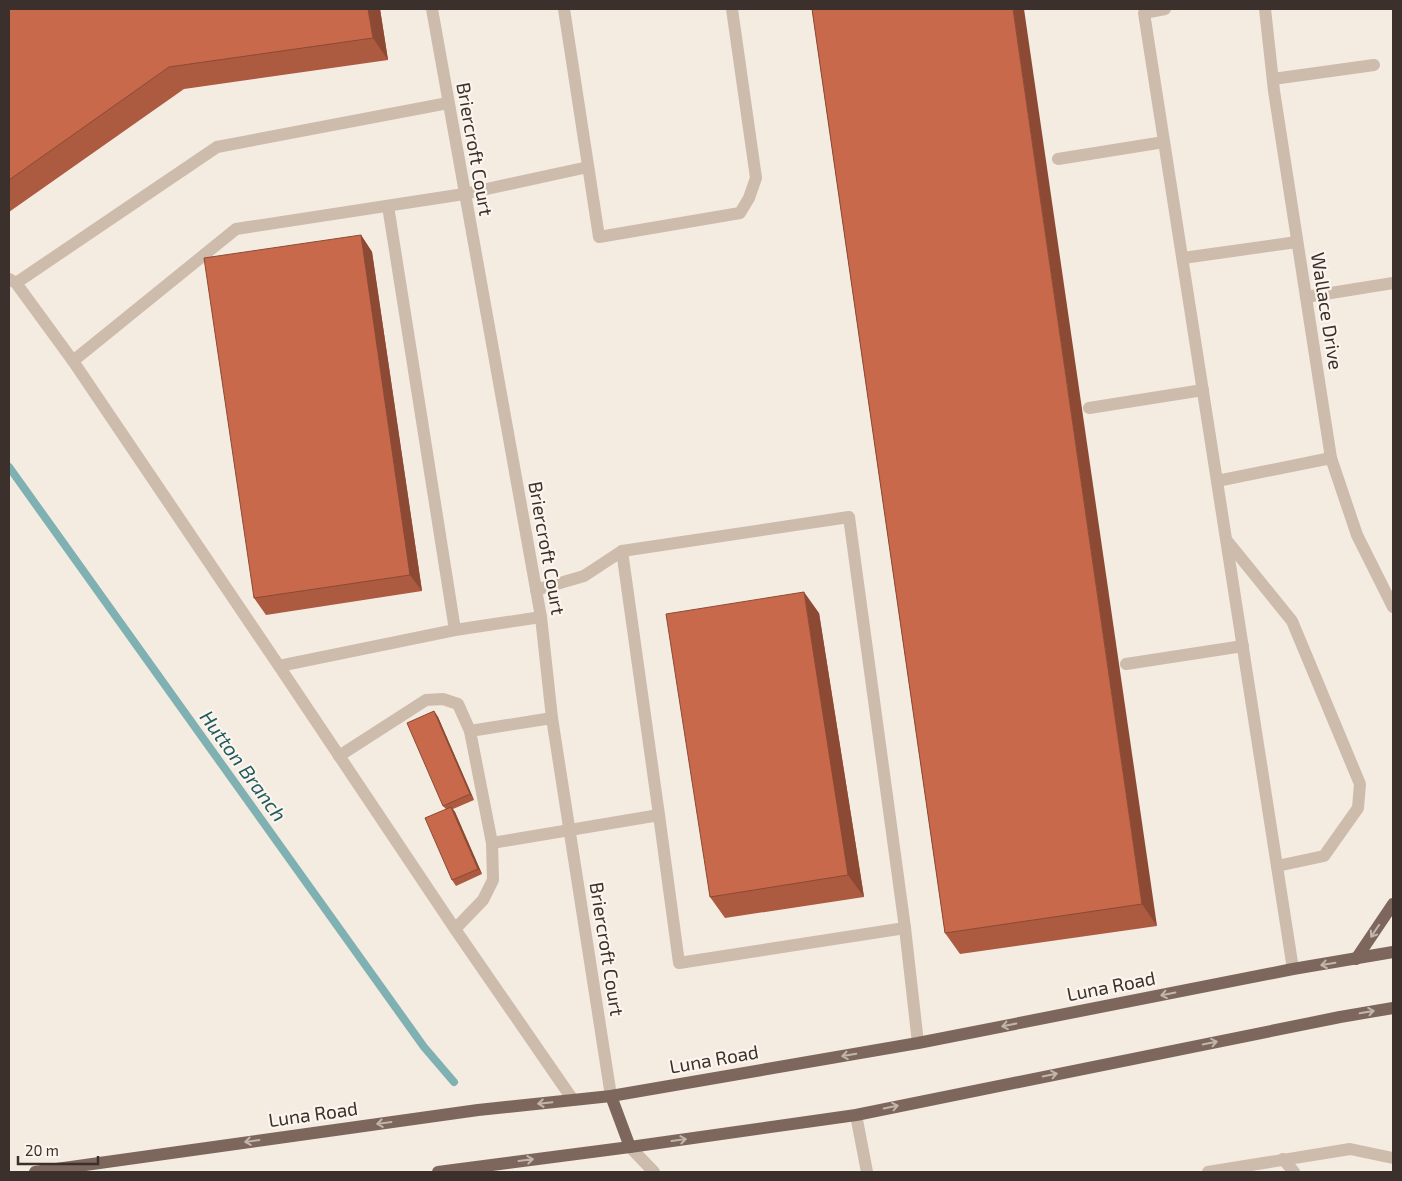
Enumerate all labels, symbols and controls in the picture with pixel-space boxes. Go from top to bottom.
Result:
street label: Briercroft Court [452,80,499,217]
street label: Wallace Drive [1307,251,1348,371]
street label: Briercroft Court [524,479,571,616]
water label: Hutton Branch [195,705,292,826]
street label: Briercroft Court [586,880,629,1017]
one-way arrow [1370,924,1380,938]
one-way arrow [1320,959,1336,969]
street label: Luna Road [1065,966,1157,1005]
one-way arrow [1161,990,1177,999]
one-way arrow [1358,1007,1374,1017]
one-way arrow [1001,1021,1017,1031]
one-way arrow [1201,1038,1217,1047]
street label: Luna Road [668,1039,760,1078]
one-way arrow [842,1051,858,1061]
one-way arrow [1042,1070,1058,1079]
street label: Luna Road [267,1096,359,1131]
one-way arrow [538,1098,554,1108]
one-way arrow [883,1102,899,1112]
one-way arrow [376,1118,392,1128]
scale bar [18,1134,98,1166]
one-way arrow [670,1135,686,1145]
one-way arrow [245,1136,261,1146]
text: 20 m [25,1141,59,1159]
one-way arrow [517,1155,533,1165]

